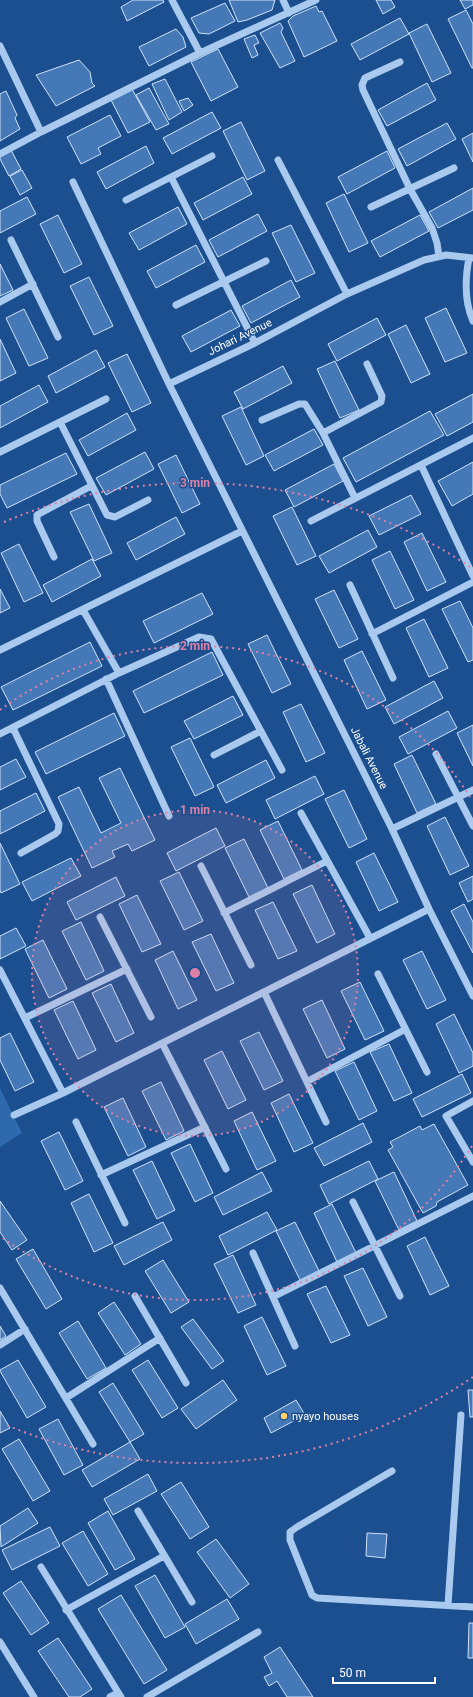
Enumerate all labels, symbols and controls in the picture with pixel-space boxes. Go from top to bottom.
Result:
street label: Johari Avenue [206,316,274,358]
text: 3 min [180,476,210,490]
text: 2 min [180,639,210,653]
street label: Jabali Avenue [348,725,390,792]
text: 1 min [180,803,210,817]
centre of rings [188,966,202,980]
place label: nyayo houses [292,1410,359,1423]
marker: nyayo houses [279,1411,289,1421]
scale bar [333,1659,435,1685]
text: 50 m [339,1666,366,1680]

